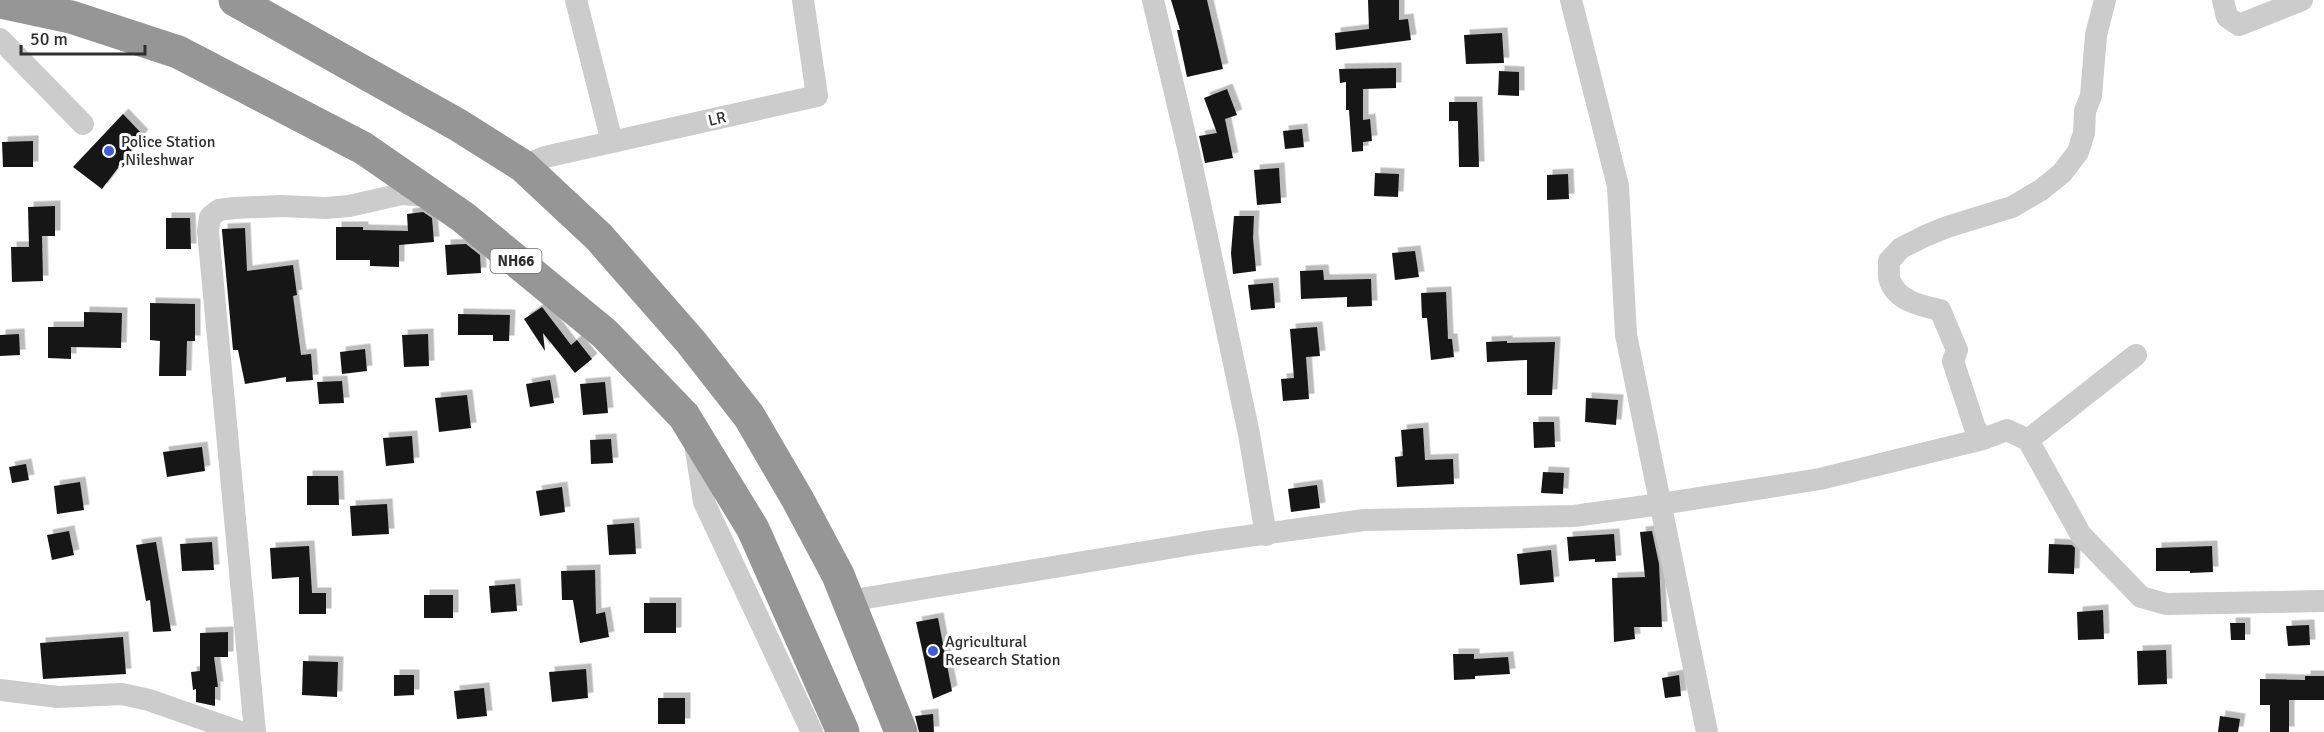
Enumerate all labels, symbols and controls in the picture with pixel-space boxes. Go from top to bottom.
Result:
scale bar [21,18,146,56]
text: 50 m [30,28,68,50]
street label: LR [706,107,728,131]
place label: Police Station ,Nileshwar [121,132,215,170]
marker: Police Station ,Nileshwar [102,144,116,158]
road number: NH66 [490,249,542,273]
place label: Agricultural Research Station [945,632,1060,670]
marker: Agricultural Research Station [926,644,940,658]

